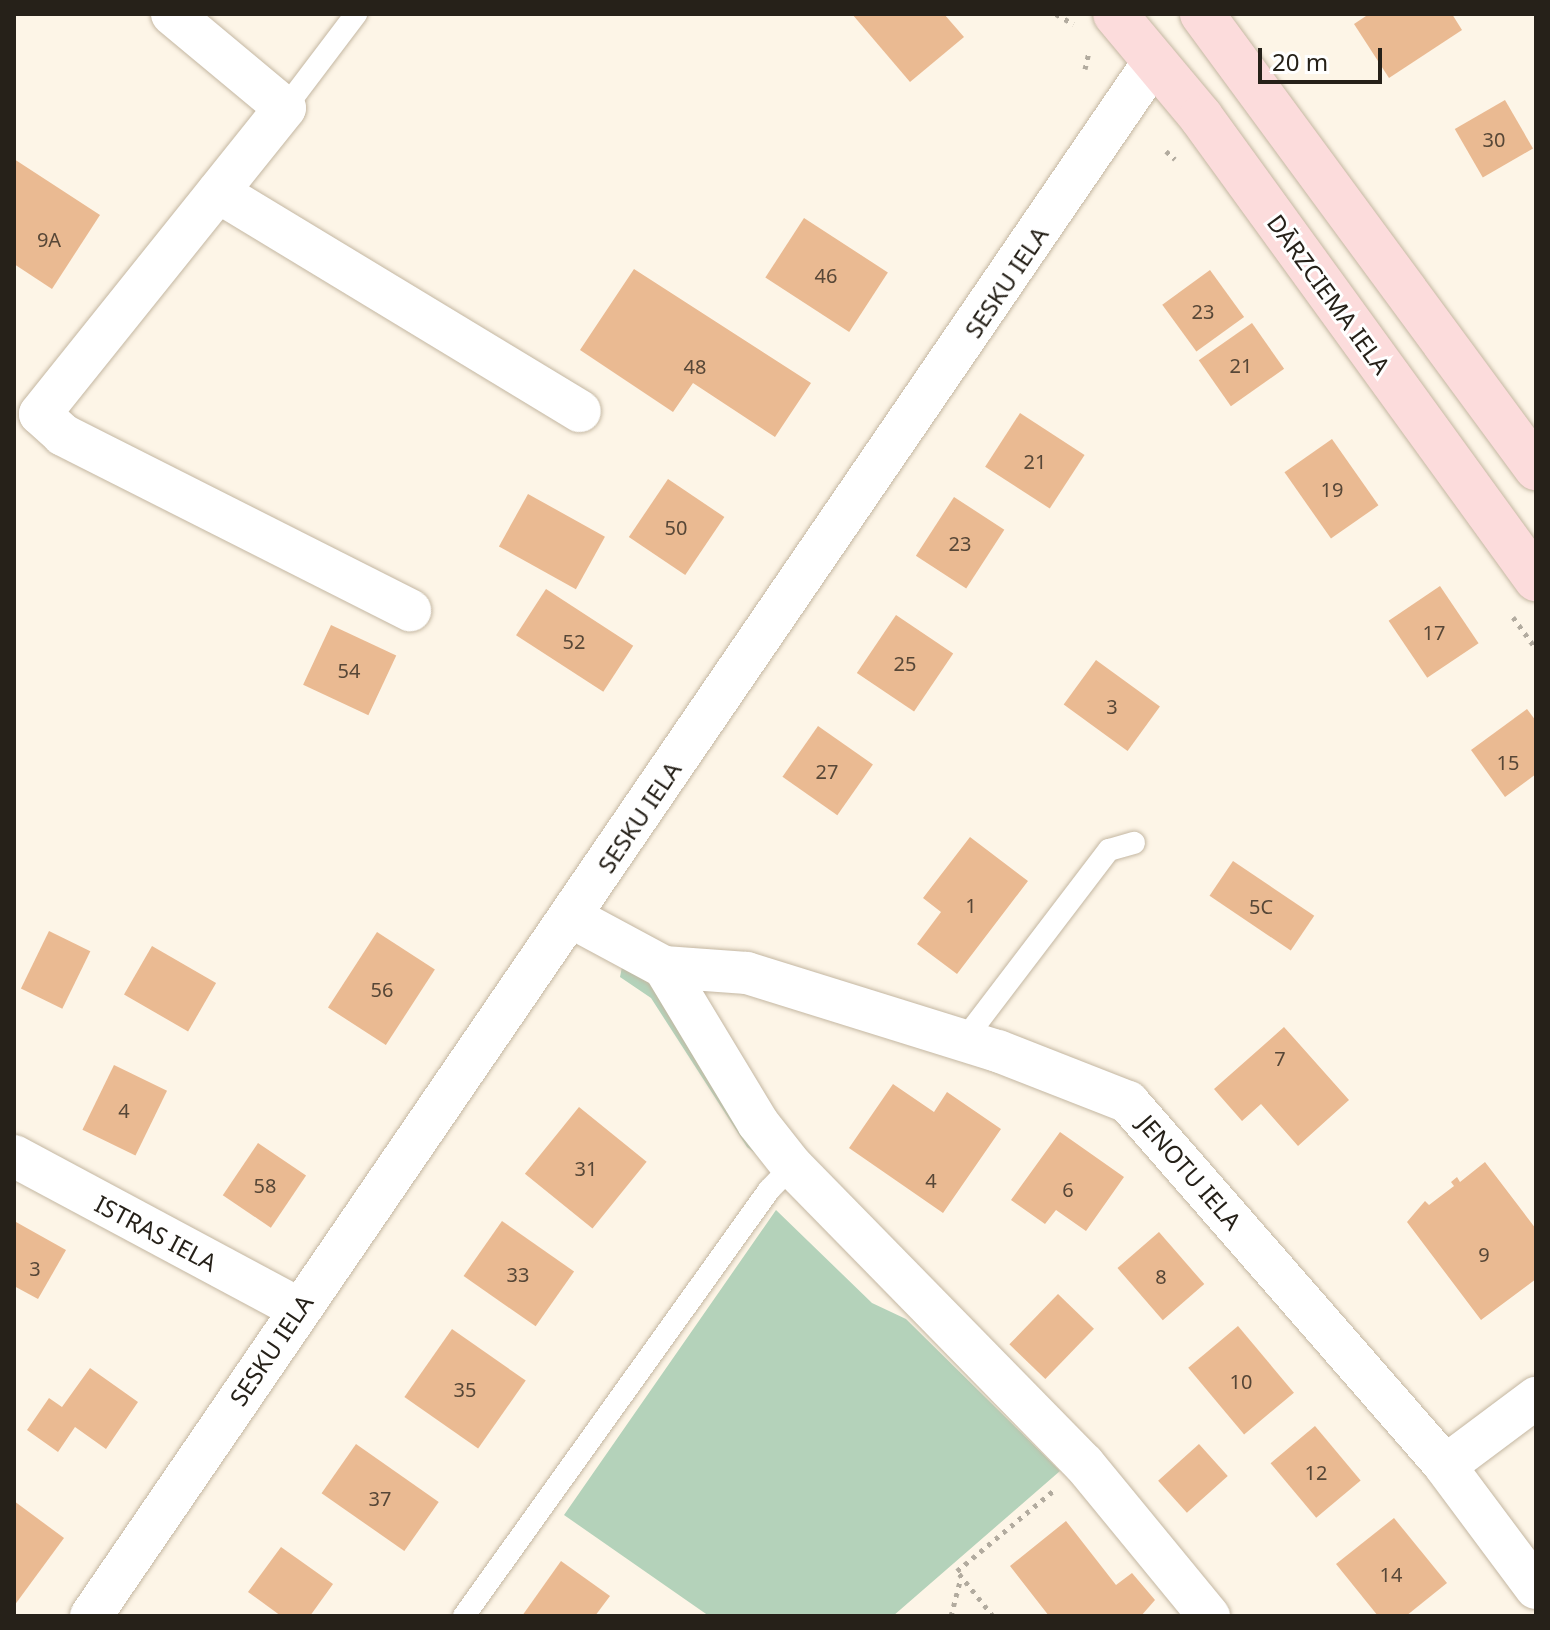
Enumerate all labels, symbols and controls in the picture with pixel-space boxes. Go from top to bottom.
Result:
scale bar [1262,32,1386,82]
text: 20 m [1272,45,1328,78]
house number: 30 [1483,127,1505,151]
street label: DĀRZCIEMA IELA [1261,209,1397,379]
street label: SESKU IELA [958,221,1054,343]
house number: 9A [37,227,61,251]
house number: 46 [815,263,837,287]
house number: 23 [1192,299,1214,323]
house number: 21 [1230,353,1252,377]
house number: 48 [684,354,706,378]
house number: 21 [1024,449,1046,473]
house number: 19 [1321,477,1343,501]
house number: 50 [665,515,687,539]
house number: 23 [949,531,971,555]
house number: 17 [1423,620,1445,644]
house number: 52 [563,629,585,653]
house number: 25 [894,651,916,675]
house number: 54 [338,658,360,682]
house number: 3 [1106,694,1118,718]
house number: 15 [1497,750,1519,774]
street label: SESKU IELA [591,756,687,878]
house number: 27 [816,759,838,783]
house number: 1 [965,893,977,917]
house number: 5C [1249,894,1273,918]
house number: 56 [371,977,393,1001]
house number: 7 [1274,1046,1286,1070]
house number: 4 [118,1098,130,1122]
street label: JENOTU IELA [1132,1109,1248,1235]
house number: 31 [575,1156,597,1180]
house number: 4 [925,1168,937,1192]
house number: 58 [254,1173,276,1197]
house number: 6 [1062,1177,1074,1201]
street label: ISTRAS IELA [90,1189,222,1277]
house number: 9 [1478,1242,1490,1266]
house number: 3 [29,1256,41,1280]
house number: 33 [507,1262,529,1286]
house number: 8 [1155,1264,1167,1288]
street label: SESKU IELA [223,1289,319,1411]
house number: 10 [1230,1369,1252,1393]
house number: 35 [454,1377,476,1401]
house number: 12 [1305,1460,1327,1484]
house number: 37 [369,1486,391,1510]
house number: 14 [1380,1562,1402,1586]

